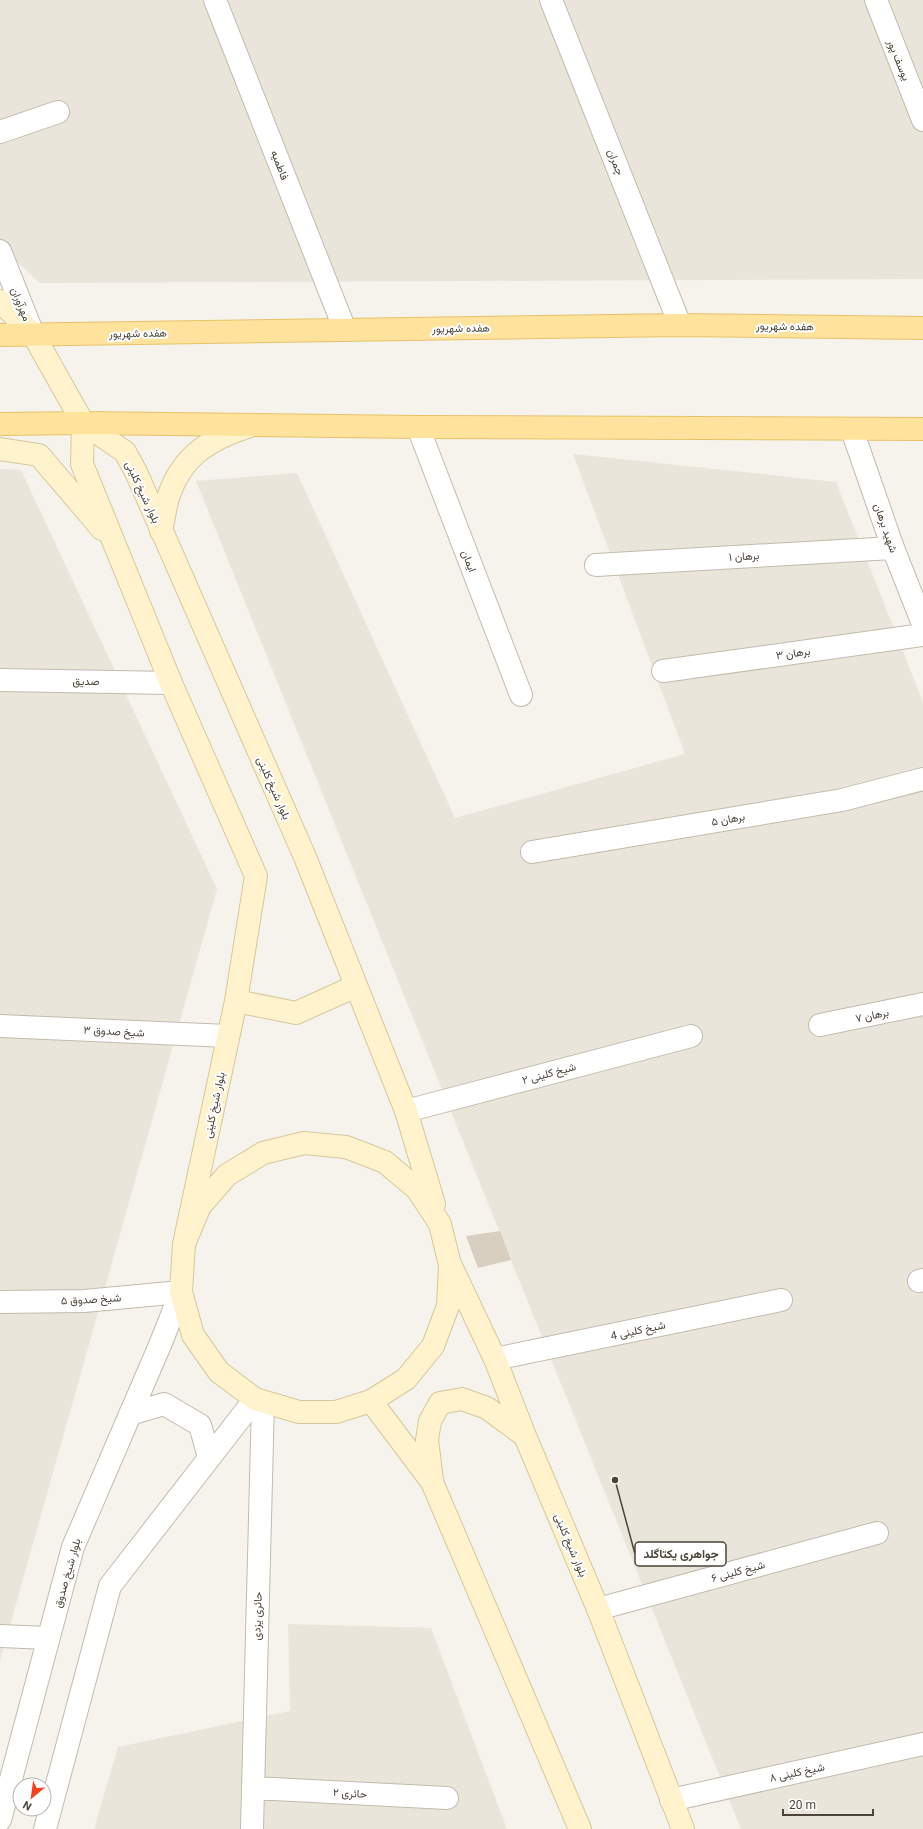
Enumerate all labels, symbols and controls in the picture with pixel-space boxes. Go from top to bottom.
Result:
street label: یوسف پور [883,37,913,83]
street label: چمران [603,147,627,178]
street label: فاطمیه [268,148,291,182]
street label: مهرآوران [8,285,33,323]
street label: هفده شهریور [755,319,814,334]
street label: هفده شهریور [431,321,490,336]
street label: هفده شهریور [108,326,167,341]
street label: بلوار شیخ کلینی [121,459,163,526]
street label: شهید برهان [871,502,900,555]
street label: ایمان [458,548,479,574]
street label: برهان ۱ [728,549,760,564]
street label: برهان ۳ [775,645,811,662]
street label: صدیق [72,675,100,688]
street label: بلوار شیخ کلینی [253,755,293,822]
street label: برهان ۵ [710,810,746,829]
street label: برهان ۷ [854,1006,890,1025]
street label: شیخ صدوق ۳ [83,1023,145,1041]
street label: شیخ کلینی ۲ [521,1060,578,1088]
street label: بلوار شیخ کلینی [201,1071,229,1140]
street label: شیخ صدوق ۵ [61,1291,122,1309]
street label: شیخ کلینی 4 [610,1318,667,1344]
street label: بلوار شیخ کلینی [550,1512,590,1579]
street label: بلوار شیخ صدوق [51,1537,85,1610]
callout: جواهری یکتاگلد [635,1542,726,1566]
text: جواهری یکتاگلد [643,1547,719,1562]
street label: شیخ کلینی ۶ [710,1558,767,1586]
street label: حائری یزدی [250,1592,265,1641]
street label: شیخ کلینی ۸ [768,1760,826,1786]
north arrow [12,1777,52,1817]
street label: حائری ۲ [333,1786,367,1801]
scale bar [783,1791,873,1817]
text: N [21,1798,34,1813]
text: 20 m [789,1798,816,1812]

